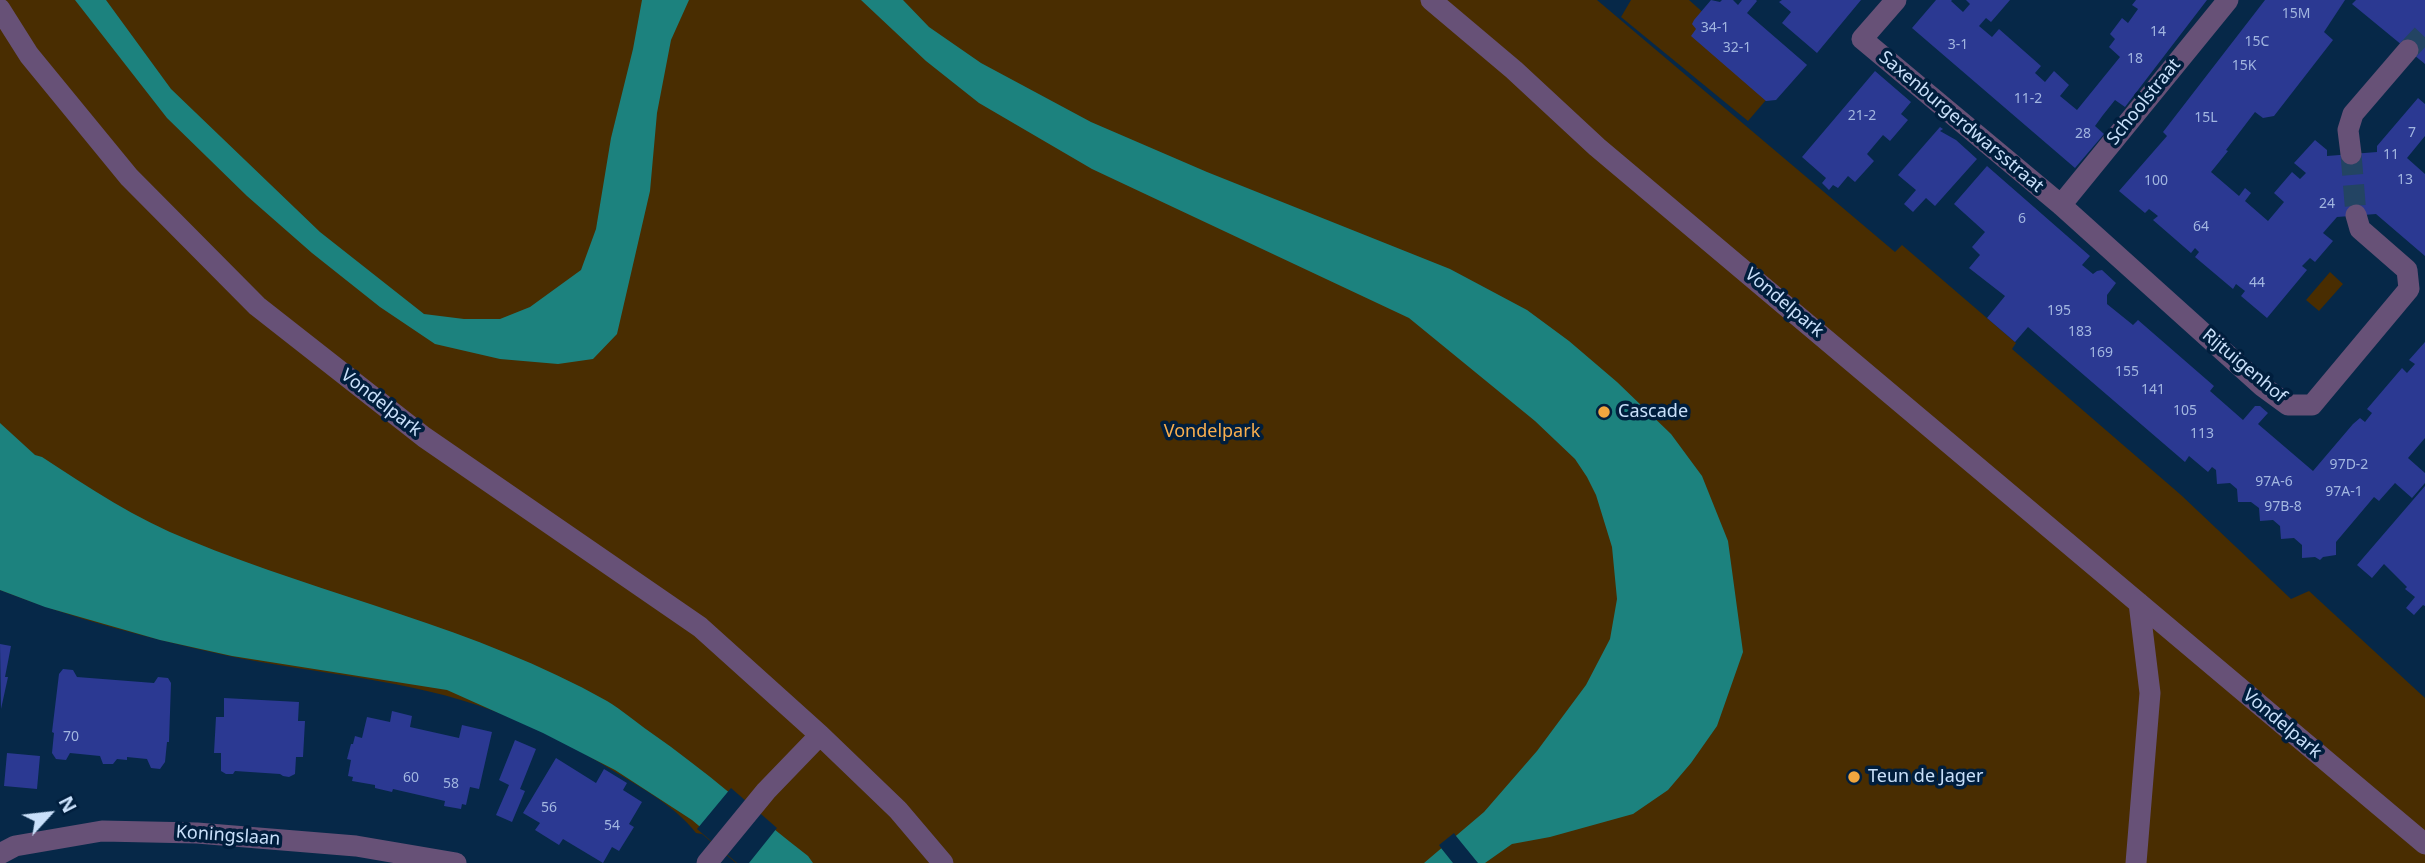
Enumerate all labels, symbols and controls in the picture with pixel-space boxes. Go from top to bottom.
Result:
house number: 15M [2282,6,2310,22]
house number: 34-1 [1701,20,1729,36]
house number: 14 [2150,24,2166,40]
house number: 15C [2245,34,2269,50]
house number: 3-1 [1948,37,1968,53]
house number: 32-1 [1723,40,1751,56]
street label: Saxenburgerdwarsstraat [1874,47,2048,197]
house number: 18 [2127,51,2143,67]
street label: Schoolstraat [2103,54,2185,150]
house number: 15K [2232,58,2256,74]
house number: 11-2 [2014,91,2042,107]
house number: 21-2 [1848,108,1876,124]
house number: 15L [2194,110,2218,126]
house number: 7 [2408,125,2416,141]
house number: 28 [2075,126,2091,142]
house number: 11 [2383,147,2399,163]
house number: 13 [2397,172,2413,188]
house number: 100 [2144,173,2168,189]
house number: 24 [2319,196,2335,212]
house number: 6 [2018,211,2026,227]
house number: 64 [2193,219,2209,235]
street label: Vondelpark [1740,264,1828,342]
house number: 44 [2249,275,2265,291]
house number: 195 [2047,303,2071,319]
house number: 183 [2068,324,2092,340]
street label: Rijtuigenhof [2197,325,2291,407]
house number: 169 [2089,345,2113,361]
house number: 155 [2115,364,2139,380]
street label: Vondelpark [336,365,426,441]
house number: 141 [2141,382,2165,398]
place label: Cascade [1618,401,1688,423]
house number: 105 [2173,403,2197,419]
marker: Cascade [1596,404,1612,420]
park label: Vondelpark [1164,421,1260,443]
house number: 113 [2190,426,2214,442]
house number: 97D-2 [2330,457,2368,473]
house number: 97A-6 [2255,474,2293,490]
house number: 97A-1 [2325,484,2363,500]
house number: 97B-8 [2264,499,2302,515]
street label: Vondelpark [2238,685,2326,763]
house number: 70 [63,729,79,745]
place label: Teun de Jager [1868,766,1983,788]
marker: Teun de Jager [1846,769,1862,785]
house number: 60 [403,770,419,786]
house number: 58 [443,776,459,792]
north arrow [14,779,84,849]
text: N [53,792,83,817]
house number: 56 [541,800,557,816]
house number: 54 [604,818,620,834]
street label: Koningslaan [175,822,281,850]

